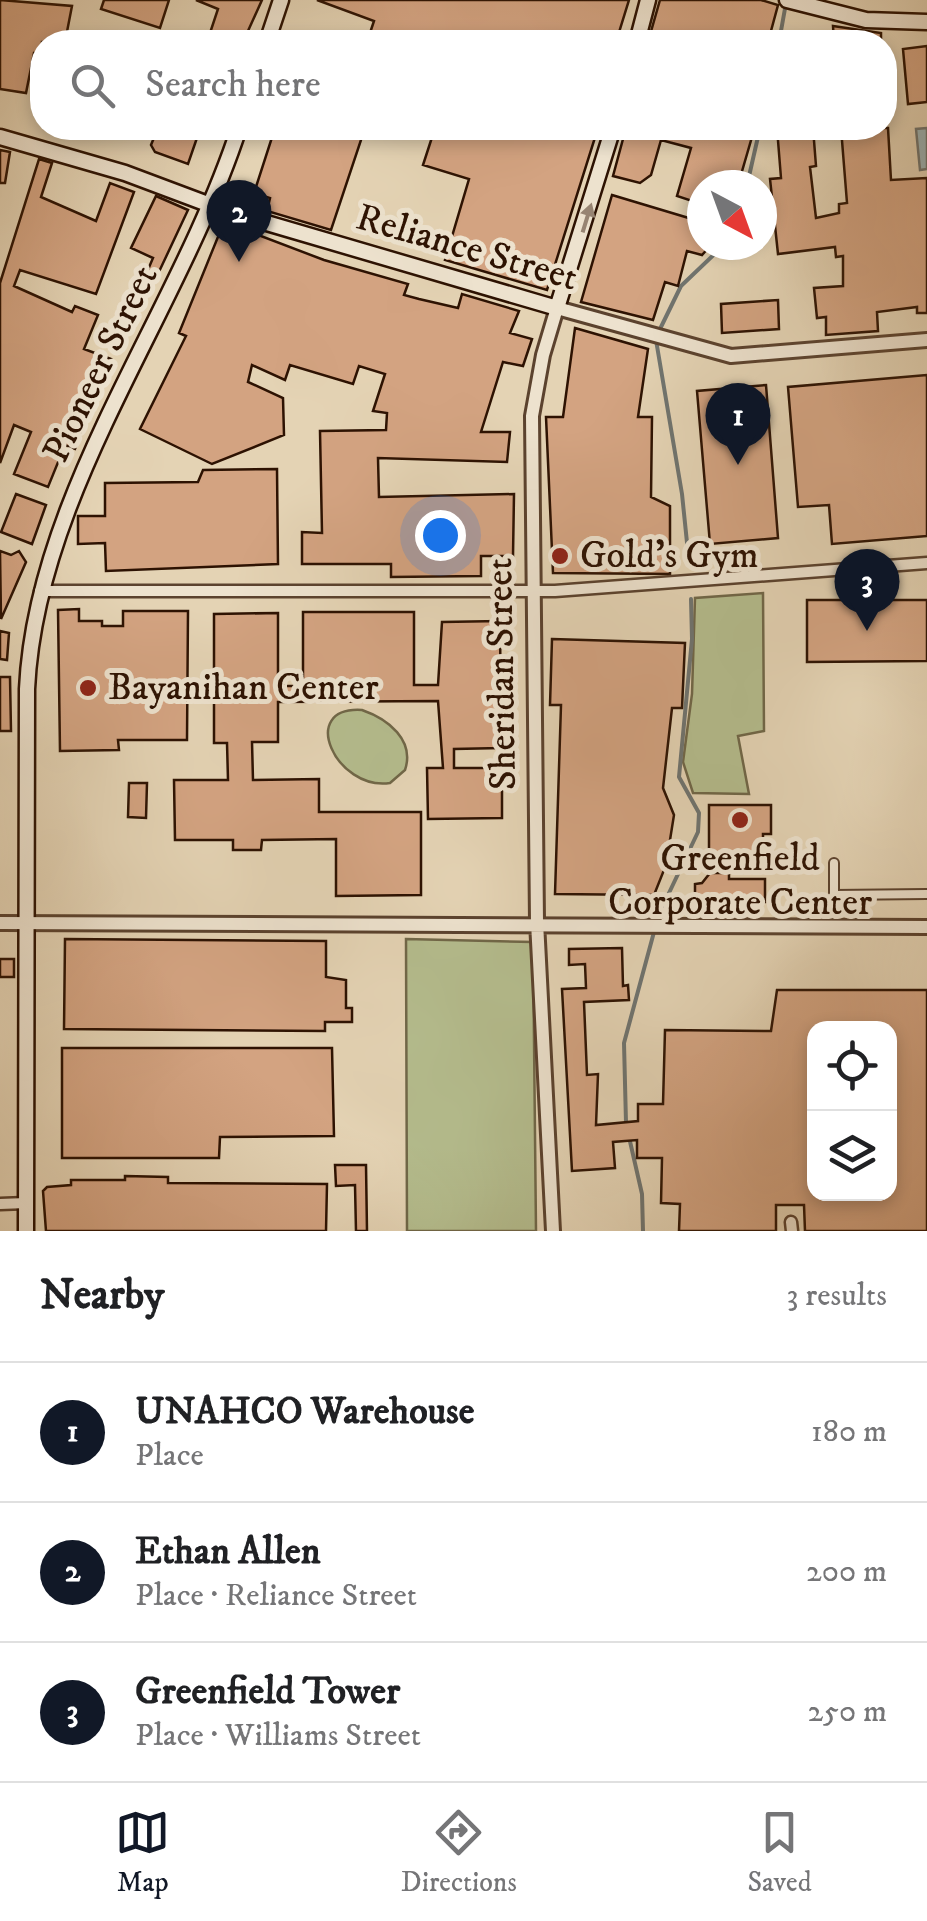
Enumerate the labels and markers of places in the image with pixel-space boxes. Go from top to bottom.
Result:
pin: 2 [206,180,272,262]
pin: 1 [706,382,770,465]
place label: Gold's Gym [580,532,758,580]
marker: Gold's Gym [549,545,571,567]
pin: 3 [834,548,900,631]
place label: Bayanihan Center [108,664,379,712]
marker: Bayanihan Center [77,677,99,699]
marker: Greenfield Corporate Center [729,809,751,831]
place label: Greenfield Corporate Center [608,835,872,927]

